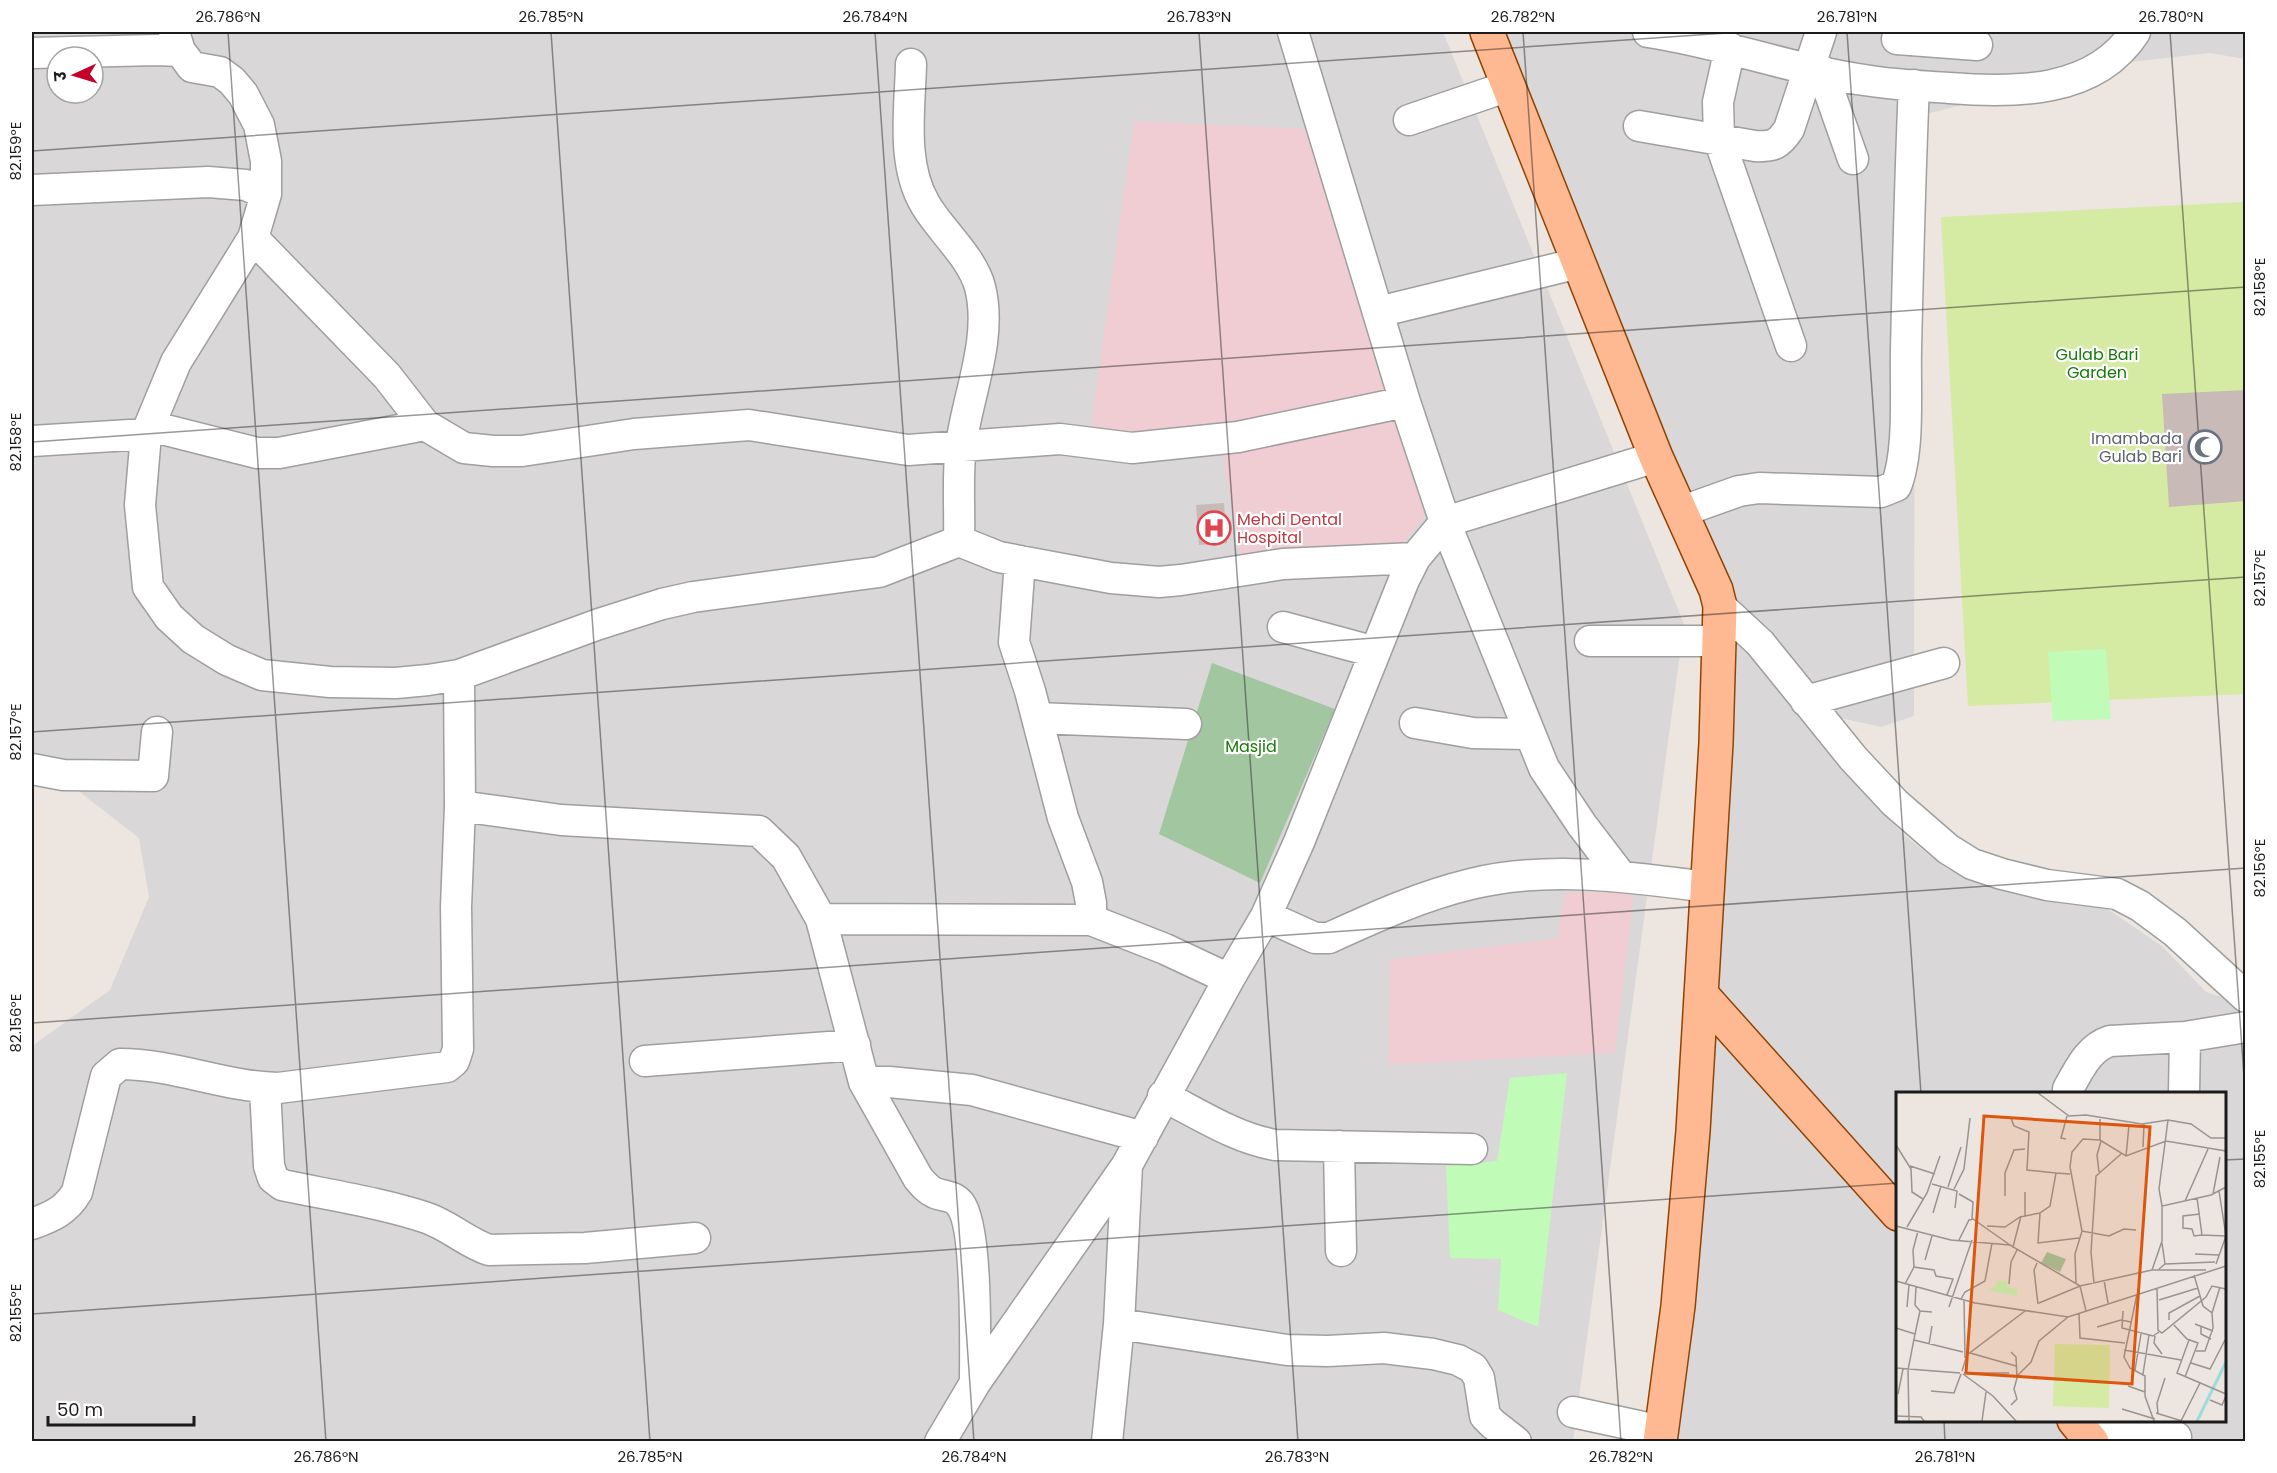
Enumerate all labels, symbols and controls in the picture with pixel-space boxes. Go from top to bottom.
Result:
text: 26.786°N [195,6,261,27]
text: 26.785°N [518,6,584,27]
text: 26.784°N [842,6,908,27]
text: 26.783°N [1167,6,1231,27]
text: 26.782°N [1491,6,1555,27]
text: 26.781°N [1817,6,1877,27]
text: 26.780°N [2138,6,2204,27]
north arrow [45,45,105,105]
text: उ [49,70,72,82]
text: 82.159°E [5,122,26,180]
text: 82.158°E [2249,258,2270,316]
park label: Gulab Bari Garden [2055,343,2139,384]
text: 82.158°E [5,413,26,471]
place label: Imambada Gulab Bari [2091,427,2182,468]
mosque icon: Imambada Gulab Bari [2187,429,2223,465]
place label: Mehdi Dental Hospital [1237,508,1342,549]
hospital icon: Mehdi Dental Hospital [1196,510,1232,546]
text: 82.157°E [2249,549,2270,607]
text: 82.157°E [5,703,26,761]
park label: Masjid [1225,735,1277,758]
text: 82.156°E [2249,839,2270,897]
text: 82.156°E [5,994,26,1052]
inset map [1896,1092,2226,1422]
text: 82.155°E [2249,1130,2270,1188]
text: 82.155°E [5,1284,26,1342]
scale bar [48,1389,194,1427]
text: 50 m [57,1397,103,1422]
text: 26.786°N [293,1446,359,1467]
text: 26.785°N [617,1446,683,1467]
text: 26.784°N [941,1446,1007,1467]
text: 26.783°N [1265,1446,1329,1467]
text: 26.782°N [1589,1446,1653,1467]
text: 26.781°N [1915,1446,1975,1467]

